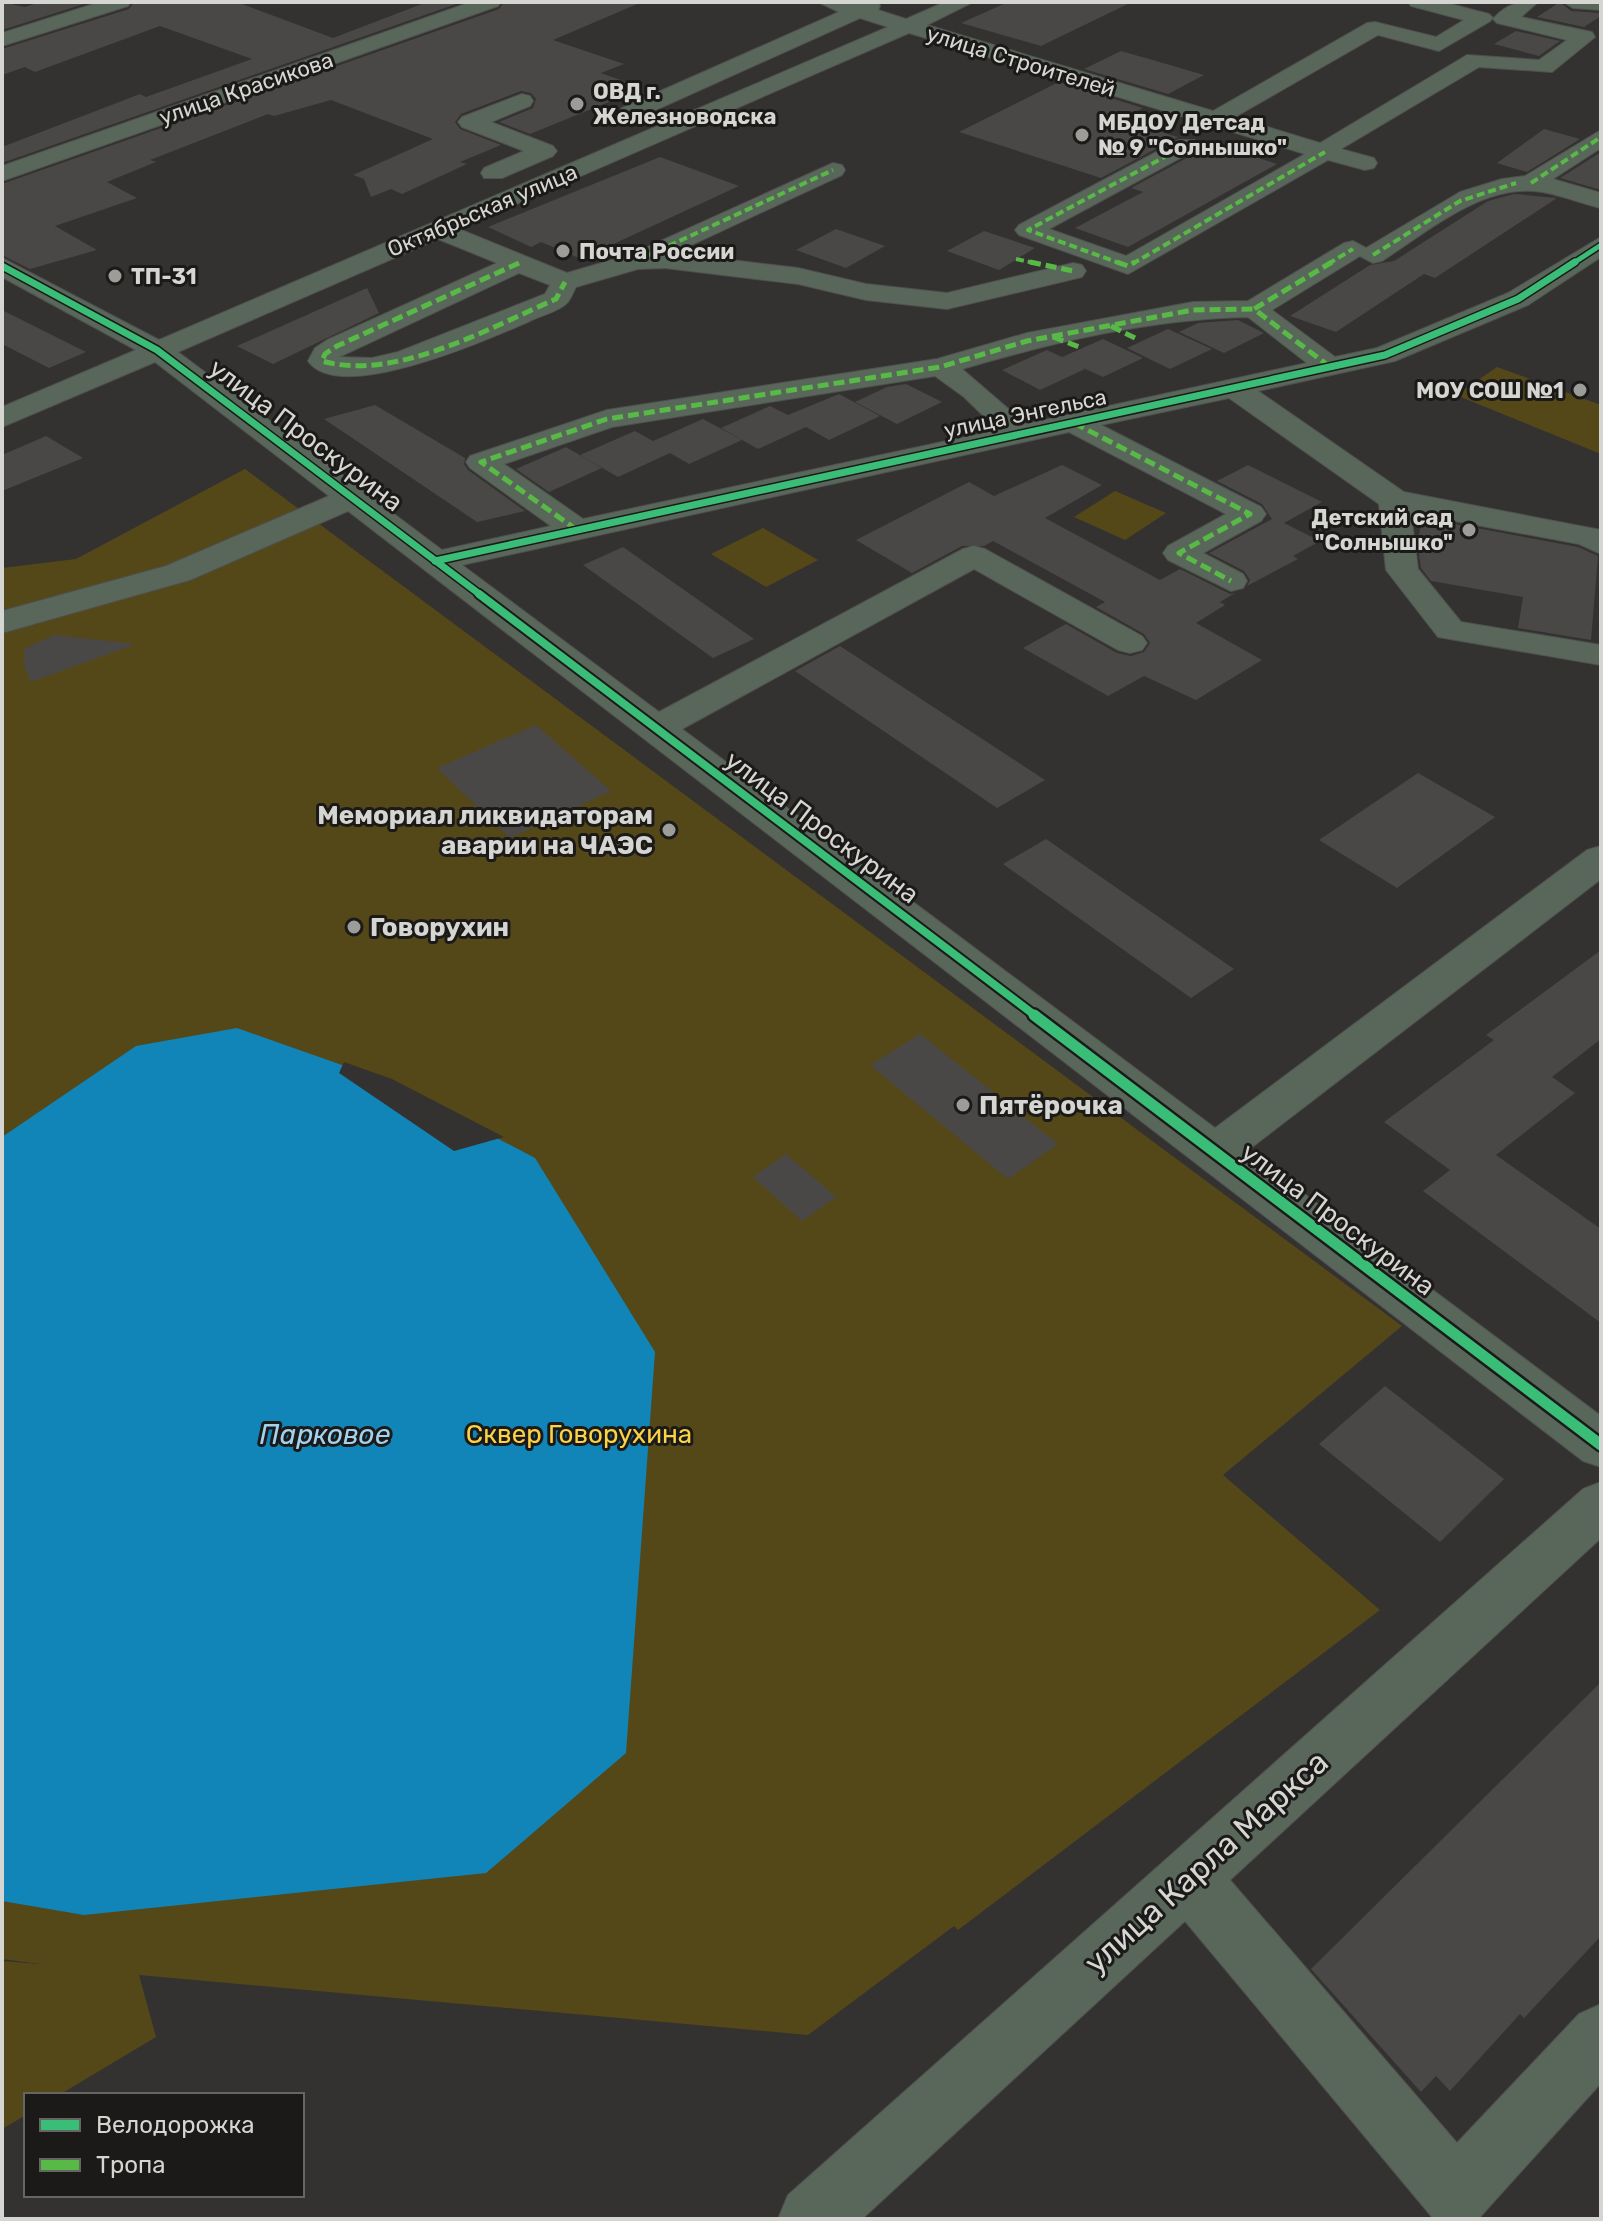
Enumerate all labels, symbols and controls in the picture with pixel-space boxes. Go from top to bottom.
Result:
street label: улица Строителей [923,20,1118,103]
street label: улица Красикова [156,46,337,131]
place label: ОВД г. Железноводска [593,78,777,130]
marker: ОВД г. Железноводска [568,95,586,113]
place label: МБДОУ Детсад № 9 "Солнышко" [1098,109,1287,161]
marker: МБДОУ Детсад № 9 "Солнышко" [1073,126,1091,144]
street label: Октябрьская улица [383,158,581,263]
place label: Почта России [579,238,734,265]
marker: Почта России [554,242,572,260]
place label: ТП-31 [131,263,197,290]
marker: ТП-31 [106,267,124,285]
street label: улица Проскурина [203,353,409,518]
place label: МОУ СОШ №1 [1416,377,1564,404]
marker: МОУ СОШ №1 [1571,381,1589,399]
street label: улица Энгельса [941,383,1109,444]
place label: Детский сад "Солнышко" [1311,504,1453,556]
marker: Детский сад "Солнышко" [1460,521,1478,539]
street label: улица Проскурина [719,745,925,910]
place label: Мемориал ликвидаторам аварии на ЧАЭС [317,800,653,861]
marker: Мемориал ликвидаторам аварии на ЧАЭС [660,821,678,839]
place label: Говорухин [370,912,509,943]
marker: Говорухин [345,918,363,936]
place label: Пятёрочка [979,1090,1123,1121]
marker: Пятёрочка [954,1096,972,1114]
street label: улица Проскурина [1235,1137,1441,1302]
water label: Парковое [260,1418,391,1451]
park label: Сквер Говорухина [466,1419,692,1450]
street label: улица Карла Маркса [1076,1743,1336,1981]
legend [24,2093,304,2197]
text: Велодорожка [96,2111,255,2139]
text: Тропа [96,2151,165,2179]

